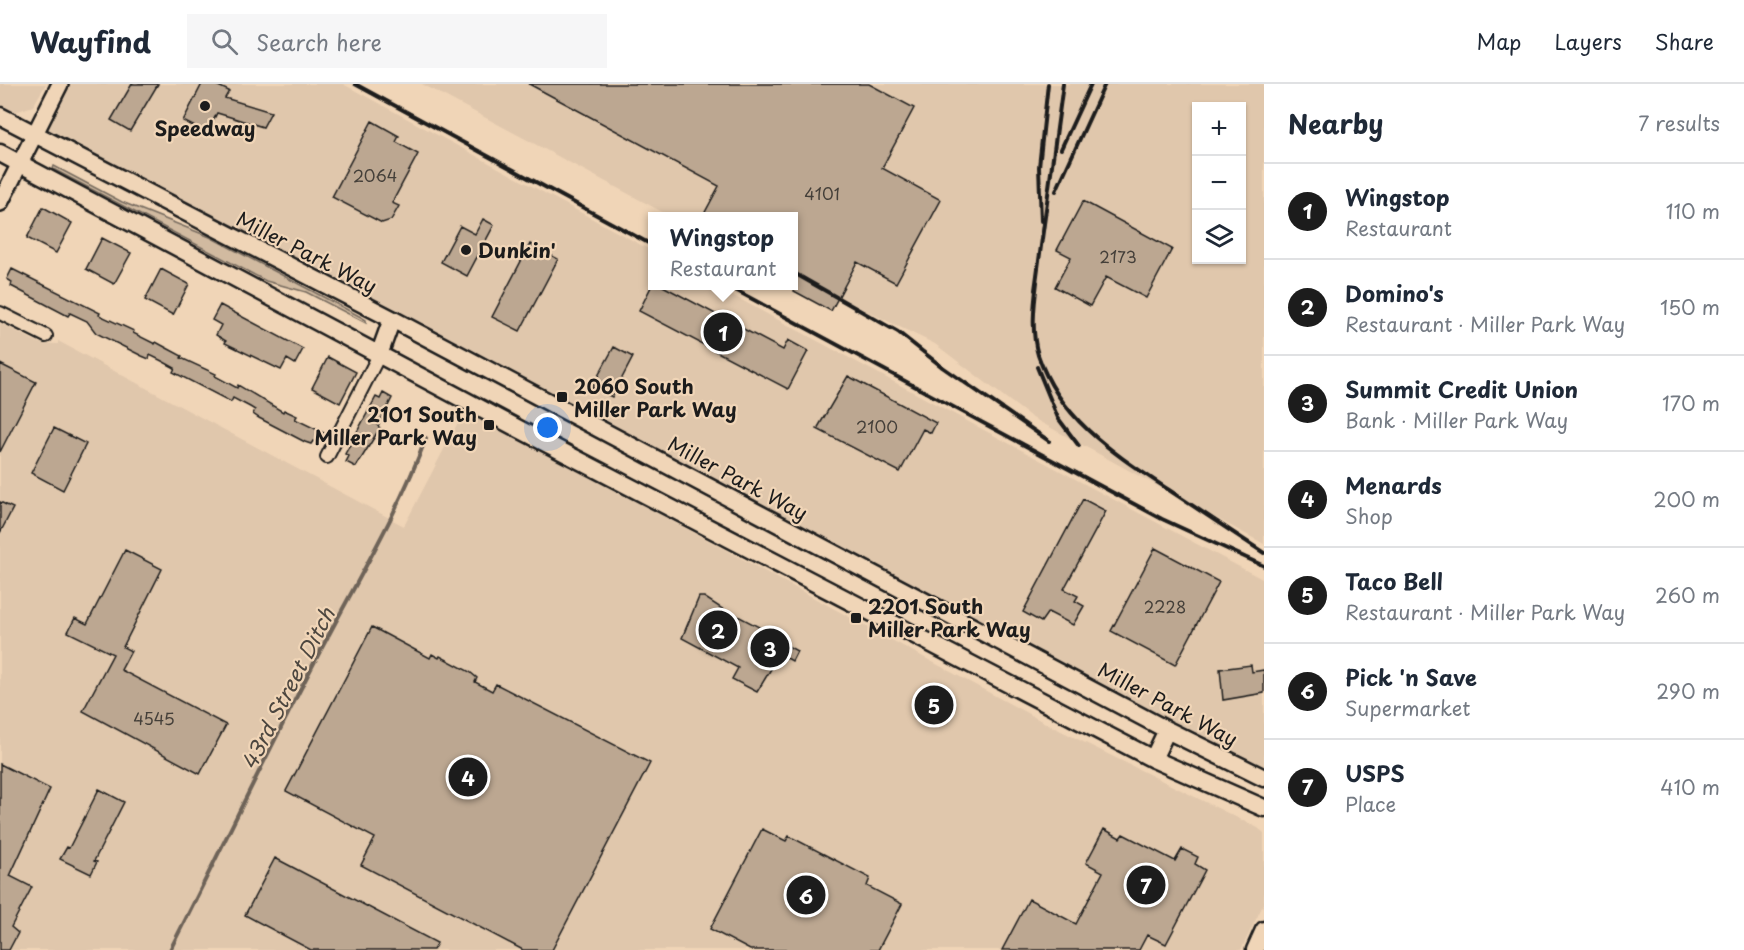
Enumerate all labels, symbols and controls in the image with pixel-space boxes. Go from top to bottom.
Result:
search box [187,14,607,68]
text: Wayfind [30,20,151,63]
icon: search [208,25,241,58]
text: Search here [256,25,382,58]
text: Map [1477,25,1521,57]
text: Layers [1554,25,1622,57]
text: Share [1655,25,1714,57]
marker: Speedway [198,99,212,113]
map controls [1192,102,1246,264]
button: + [1192,102,1246,156]
text: Nearby [1288,104,1383,143]
text: 7 results [1638,108,1720,138]
place label: Speedway [155,113,255,143]
button: − [1192,156,1246,210]
house number: 2064 [353,163,397,187]
text: Wingstop [1345,180,1450,213]
house number: 4101 [804,181,840,205]
text: 1 [1303,196,1312,226]
text: 110 m [1666,196,1720,226]
street label: Miller Park Way [231,204,383,300]
button: layers [1192,210,1246,264]
popup [648,212,798,290]
text: Restaurant [1345,213,1452,243]
text: Wingstop [670,220,774,253]
place label: Dunkin' [478,235,556,265]
marker: Dunkin' [459,243,473,257]
house number: 2173 [1099,244,1137,268]
text: Restaurant [670,253,776,283]
text: Domino's [1345,276,1444,309]
text: 2 [1300,292,1315,322]
text: 150 m [1660,292,1720,322]
text: Restaurant · Miller Park Way [1345,309,1625,339]
pin: 1 [704,310,742,354]
place label: 2060 South Miller Park Way [574,371,737,424]
text: Summit Credit Union [1345,372,1578,405]
text: 3 [1301,388,1314,418]
text: 170 m [1662,388,1720,418]
marker: 2060 South Miller Park Way [555,390,569,404]
place label: 2101 South Miller Park Way [314,399,477,452]
text: Bank · Miller Park Way [1345,405,1568,435]
your location [533,413,562,442]
house number: 2100 [856,414,898,438]
marker: 2101 South Miller Park Way [482,418,496,432]
street label: Miller Park Way [663,428,813,528]
text: Menards [1345,468,1442,501]
text: 4 [1301,484,1314,514]
text: 200 m [1653,484,1720,514]
text: Shop [1345,501,1393,531]
text: Taco Bell [1345,564,1443,597]
text: 5 [1301,580,1314,610]
text: 260 m [1655,580,1720,610]
place label: 2201 South Miller Park Way [868,591,1031,644]
house number: 2228 [1144,594,1186,618]
text: Restaurant · Miller Park Way [1345,597,1625,627]
water label: 43rd Street Ditch [232,601,342,775]
pin: 2 [698,608,738,652]
marker: 2201 South Miller Park Way [849,611,863,625]
pin: 3 [750,626,790,670]
street label: Miller Park Way [1093,654,1243,754]
text: Pick 'n Save [1345,660,1477,693]
text: 6 [1300,676,1315,706]
text: 290 m [1656,676,1720,706]
pin: 5 [914,682,954,728]
text: Supermarket [1345,693,1471,723]
house number: 4545 [133,706,175,730]
pin: 4 [448,754,488,800]
text: USPS [1345,756,1405,789]
text: 7 [1302,772,1313,802]
text: 410 m [1660,772,1720,802]
text: Place [1345,789,1396,819]
pin: 7 [1126,862,1166,908]
pin: 6 [786,872,826,918]

